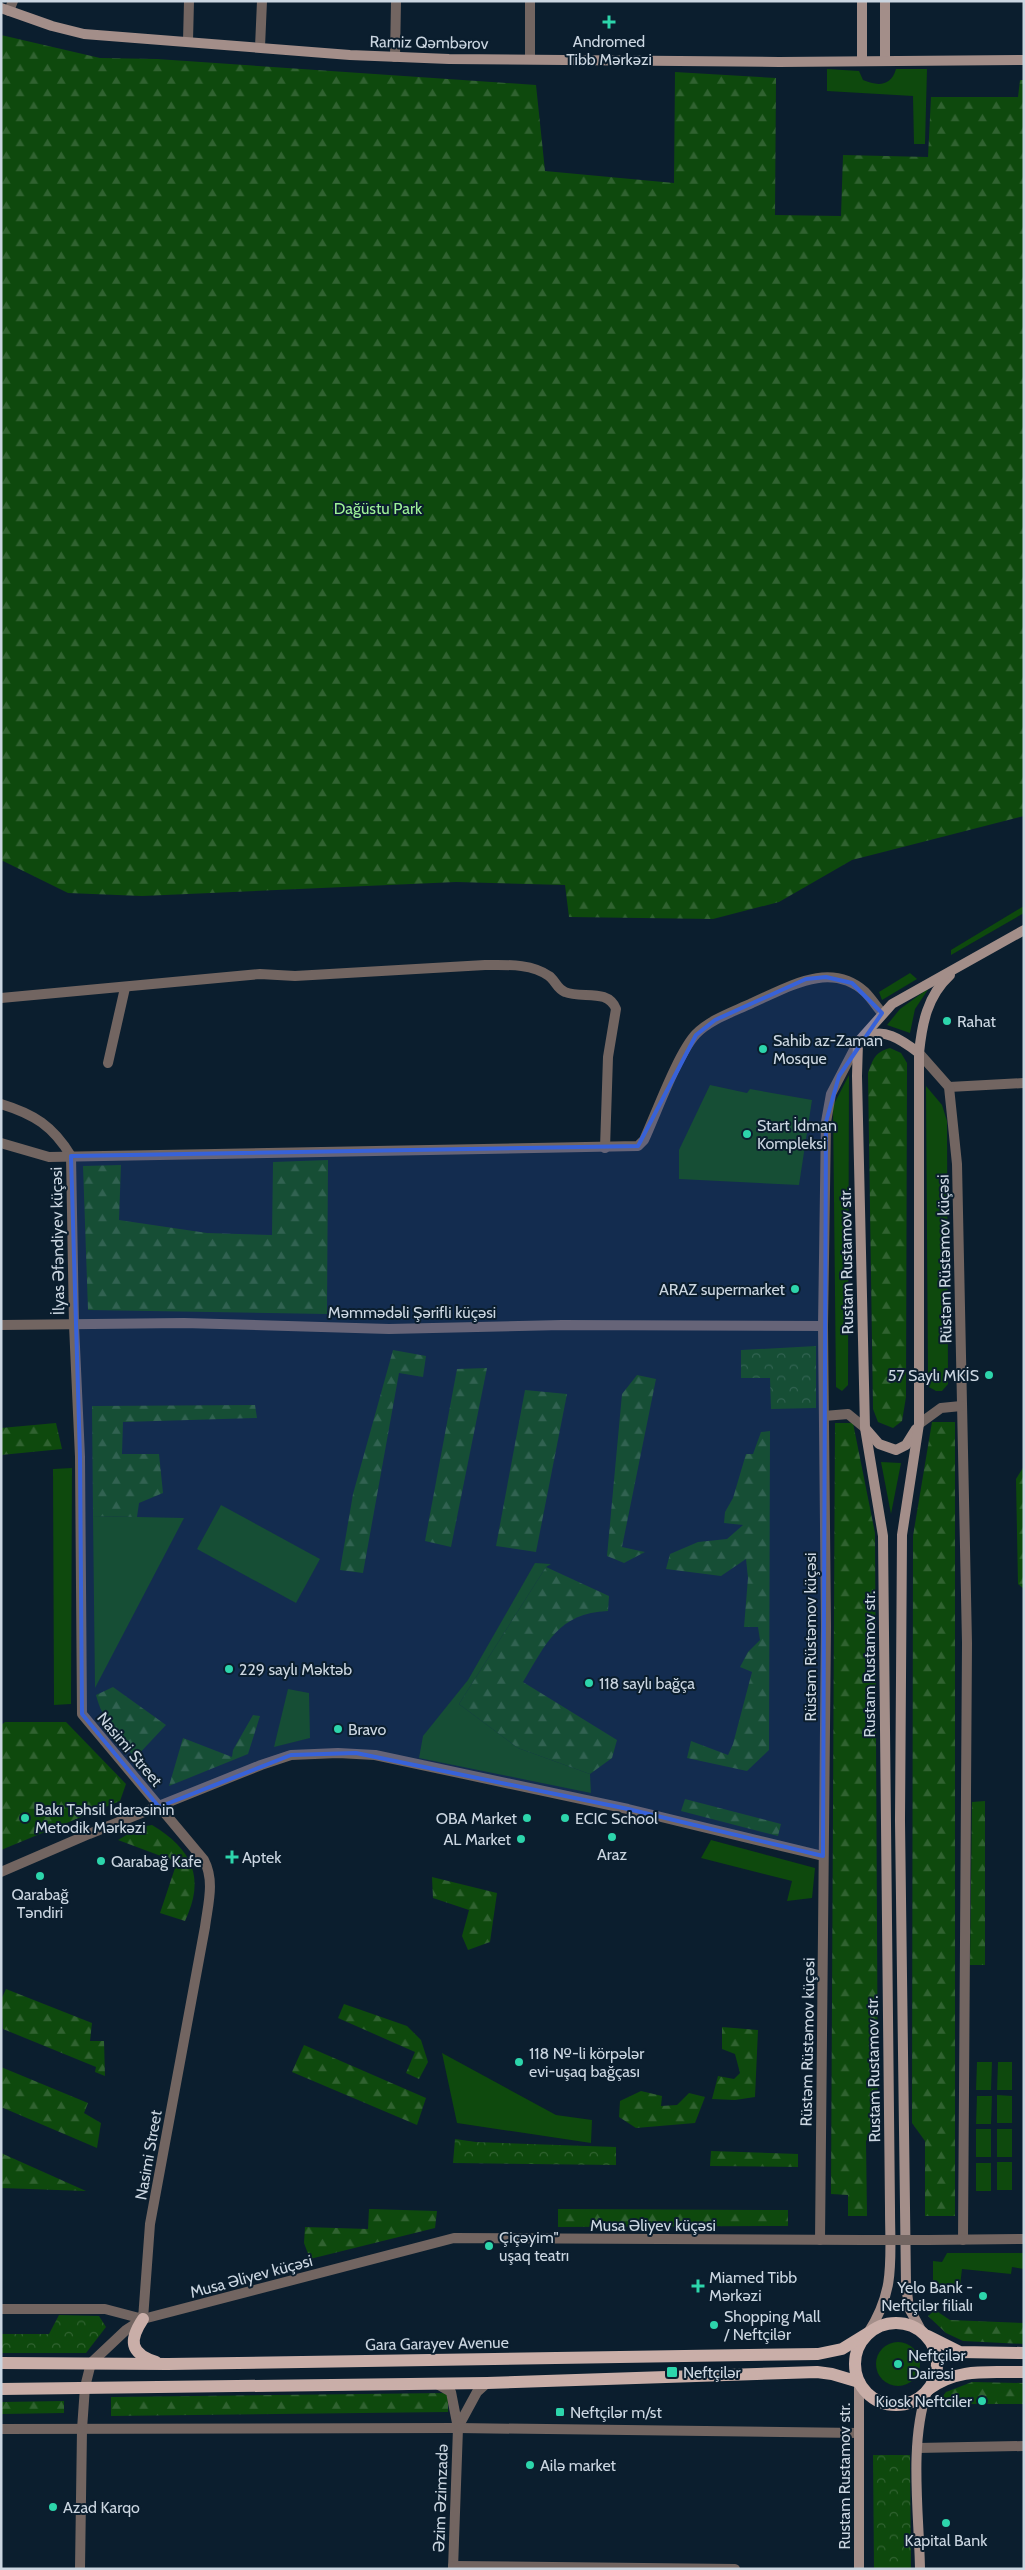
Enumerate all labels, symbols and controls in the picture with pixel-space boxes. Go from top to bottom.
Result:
marker: Andromed Tibb Mərkəzi [602,15,616,29]
street label: Ramiz Qəmbərov [369,32,489,53]
place label: Andromed Tibb Mərkəzi [566,32,652,69]
park label: Dağüstu Park [334,499,423,518]
place label: Rahat [957,1012,996,1031]
marker: Rahat [941,1015,953,1027]
place label: Sahib az-Zaman Mosque [773,1031,883,1068]
marker: Sahib az-Zaman Mosque [757,1043,769,1055]
place label: Start İdman Kompleksi [757,1116,837,1153]
marker: Start İdman Kompleksi [741,1128,753,1140]
street label: İlyas Əfəndiyev küçəsi [47,1167,68,1315]
street label: Rüstəm Rüstəmov küçəsi [934,1174,955,1344]
street label: Rustam Rustamov str. [836,1187,857,1335]
place label: ARAZ supermarket [659,1280,786,1299]
marker: ARAZ supermarket [789,1283,801,1295]
street label: Məmmədəli Şərifli küçəsi [328,1303,496,1322]
place label: 57 Saylı MKİS [888,1366,979,1385]
marker: 57 Saylı MKİS [983,1369,995,1381]
street label: Rüstəm Rüstəmov küçəsi [801,1553,820,1721]
street label: Rustam Rustamov str. [860,1591,879,1737]
place label: 229 saylı Məktəb [239,1660,352,1679]
marker: 229 saylı Məktəb [223,1663,235,1675]
place label: 118 saylı bağça [599,1674,695,1693]
marker: 118 saylı bağça [583,1677,595,1689]
street label: Nasimi Street [93,1708,167,1791]
place label: Bravo [348,1720,387,1739]
marker: Bravo [332,1723,344,1735]
place label: Bakı Təhsil İdarəsinin Metodik Mərkəzi [35,1800,174,1837]
place label: OBA Market [436,1809,518,1828]
place label: ECIC School [575,1809,658,1828]
marker: Bakı Təhsil İdarəsinin Metodik Mərkəzi [19,1812,31,1824]
marker: OBA Market [521,1812,533,1824]
marker: ECIC School [559,1812,571,1824]
place label: AL Market [443,1830,512,1849]
marker: Araz [606,1831,618,1843]
marker: AL Market [515,1833,527,1845]
place label: Araz [597,1845,627,1864]
place label: Aptek [242,1848,282,1867]
marker: Aptek [226,1851,238,1863]
place label: Qarabağ Kafe [111,1852,202,1871]
marker: Qarabağ Kafe [95,1855,107,1867]
marker: Qarabağ Təndiri [34,1870,46,1882]
place label: Qarabağ Təndiri [11,1885,70,1922]
street label: Rüstəm Rüstəmov küçəsi [797,1957,818,2127]
street label: Rustam Rustamov str. [863,1995,884,2143]
place label: 118 №-li körpələr evi-uşaq bağçası [529,2044,645,2081]
marker: 118 №-li körpələr evi-uşaq bağçası [513,2056,525,2068]
street label: Nasimi Street [131,2108,166,2202]
street label: Musa Əliyev küçəsi [590,2216,716,2235]
place label: Çiçəyim" uşaq teatrı [499,2228,569,2265]
marker: Çiçəyim" uşaq teatrı [483,2240,495,2252]
street label: Musa Əliyev küçəsi [188,2251,314,2302]
place label: Miamed Tibb Mərkəzi [709,2268,797,2305]
place label: Yelo Bank - Neftçilər filialı [881,2278,973,2315]
marker: Miamed Tibb Mərkəzi [691,2279,705,2293]
marker: Yelo Bank - Neftçilər filialı [977,2290,989,2302]
place label: Shopping Mall / Neftçilәr [723,2307,821,2344]
marker: Shopping Mall / Neftçilәr [708,2319,720,2331]
street label: Gara Garayev Avenue [365,2333,509,2354]
place label: Neftçilər Dairəsi [908,2346,966,2383]
marker: Neftçilər Dairəsi [892,2358,904,2370]
place label: Neftçilər [683,2363,741,2382]
marker: Neftçilər [665,2365,679,2379]
place label: Kiosk Neftciler [876,2392,973,2411]
marker: Kiosk Neftciler [976,2395,988,2407]
place label: Neftçilər m/st [570,2403,662,2422]
street label: Rustam Rustamov str. [835,2403,854,2549]
marker: Neftçilər m/st [554,2406,566,2418]
street label: Əzim Əzimzadə [429,2444,452,2552]
place label: Ailə market [540,2456,617,2475]
marker: Ailə market [524,2459,536,2471]
place label: Azad Karqo [63,2498,140,2517]
marker: Azad Karqo [47,2501,59,2513]
marker: Kapital Bank [940,2517,952,2529]
place label: Kapital Bank [905,2531,988,2550]

